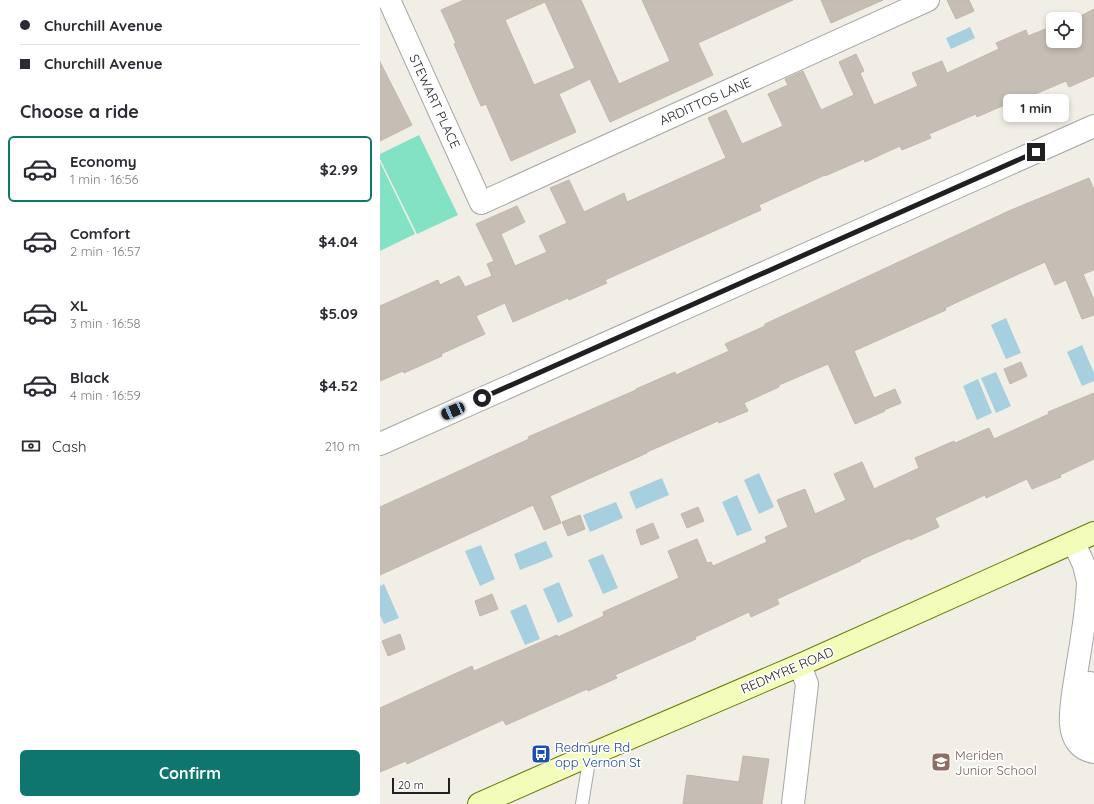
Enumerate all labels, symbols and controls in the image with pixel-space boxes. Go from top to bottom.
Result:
map controls [1046,12,1082,48]
button: locate [1046,12,1082,48]
text: Churchill Avenue [44,16,163,35]
street label: STEWART PLACE [406,51,464,151]
text: Churchill Avenue [44,54,163,73]
street label: ARDITTOS LANE [657,74,753,128]
callout: 1 min [1003,94,1069,122]
text: Choose a ride [20,100,139,123]
text: 1 min [1020,100,1052,116]
route end [1027,143,1045,161]
icon: car [22,151,58,187]
text: Economy [70,152,137,171]
text: $2.99 [320,160,358,179]
text: 1 min · 16:56 [70,171,138,187]
icon: car [22,223,58,259]
text: Comfort [70,224,131,243]
text: $4.04 [318,232,358,251]
text: 2 min · 16:57 [70,243,141,259]
icon: car [22,295,58,331]
text: XL [70,296,88,315]
text: $5.09 [320,304,358,323]
text: 3 min · 16:58 [70,315,141,331]
icon: car [22,367,58,403]
text: Black [70,368,110,387]
text: $4.52 [319,376,358,395]
text: 4 min · 16:59 [70,387,141,403]
route start [473,389,491,407]
car [440,401,466,421]
icon: cash [20,435,42,457]
text: Cash [52,437,86,456]
text: 210 m [325,438,360,454]
street label: REDMYRE ROAD [738,643,836,697]
place label: Redmyre Rd opp Vernon St [555,739,641,770]
bus stop icon: Redmyre Rd opp Vernon St [530,743,552,765]
place label: Meriden Junior School [955,747,1037,778]
button: Confirm [20,750,360,796]
school or university icon: Meriden Junior School [930,751,952,773]
scale bar [392,776,450,795]
text: 20 m [398,778,424,792]

